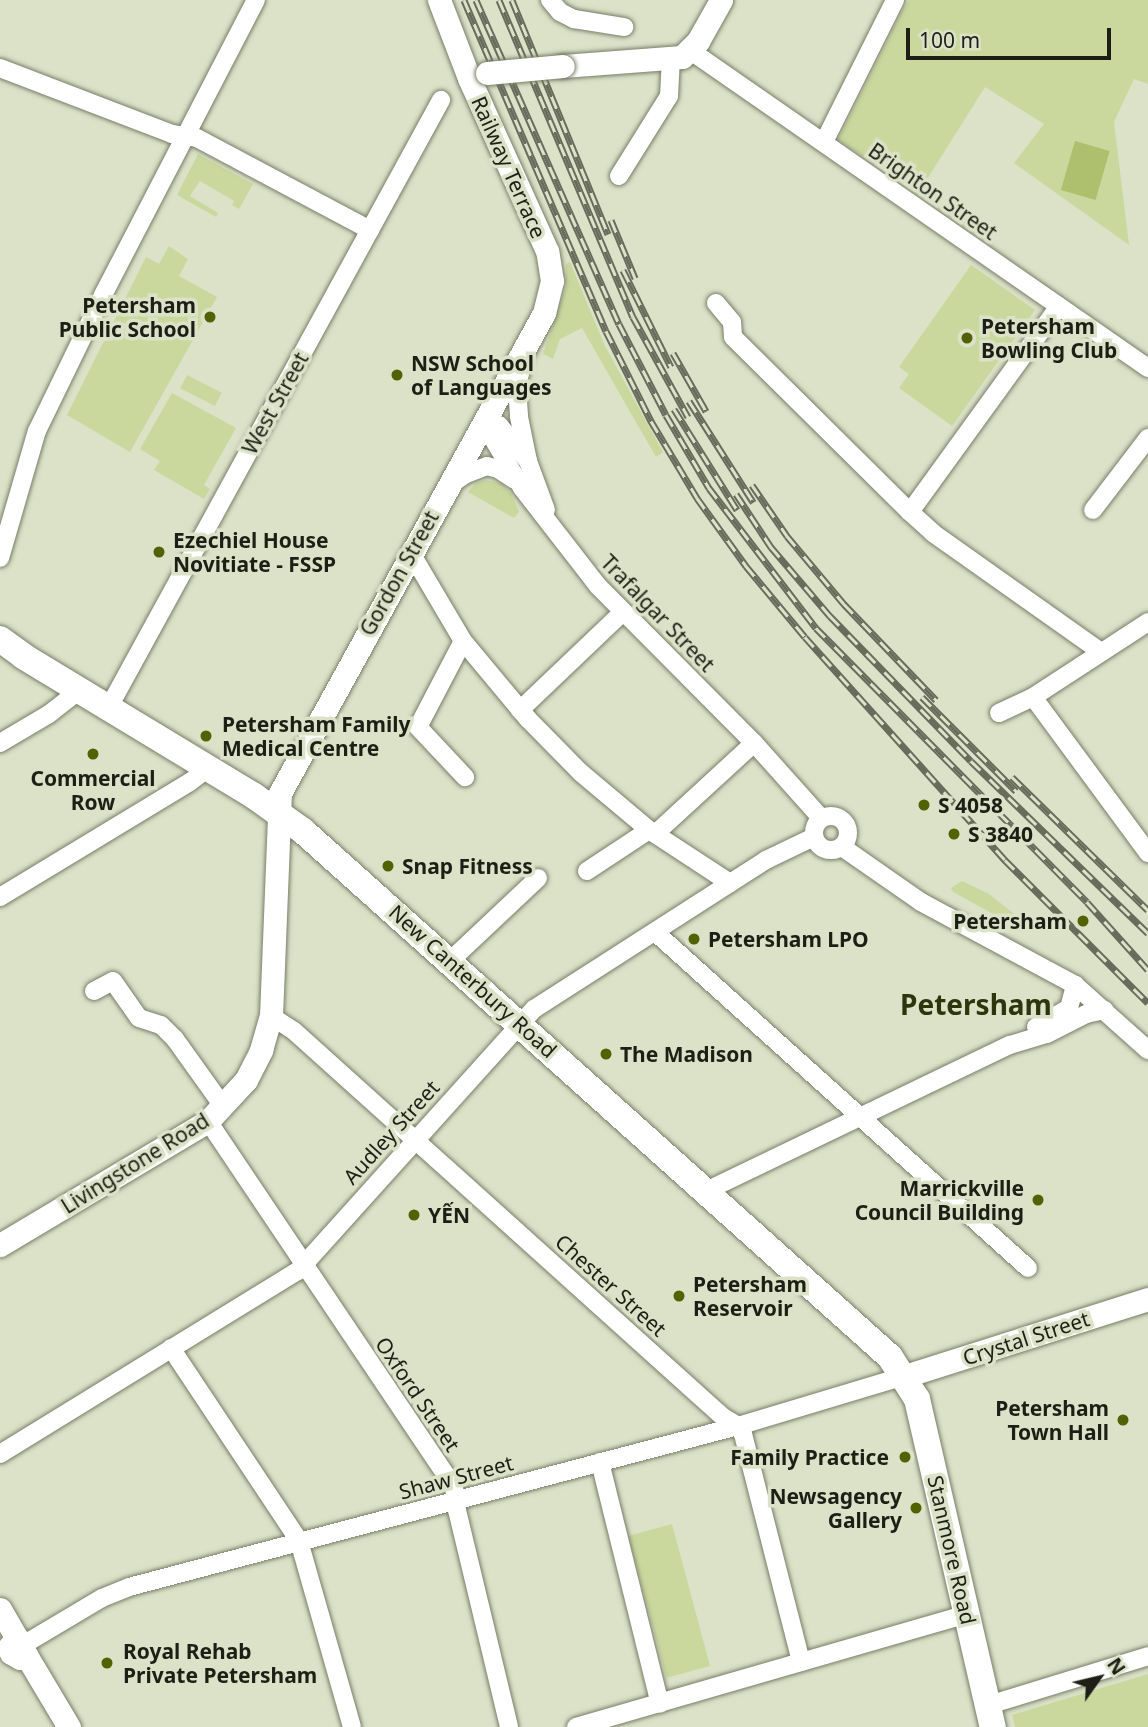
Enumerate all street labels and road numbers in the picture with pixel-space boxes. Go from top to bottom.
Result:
street label: Railway Terrace [466,92,552,242]
street label: Brighton Street [864,137,1002,245]
street label: West Street [237,348,313,458]
street label: Gordon Street [354,506,444,640]
street label: Trafalgar Street [596,549,720,677]
street label: New Canterbury Road [384,899,562,1063]
street label: Audley Street [338,1075,444,1189]
street label: Livingstone Road [56,1107,214,1219]
street label: Chester Street [550,1229,672,1341]
street label: Crystal Street [960,1306,1092,1370]
street label: Oxford Street [370,1332,466,1456]
street label: Shaw Street [396,1450,516,1504]
street label: Stanmore Road [923,1473,981,1627]

